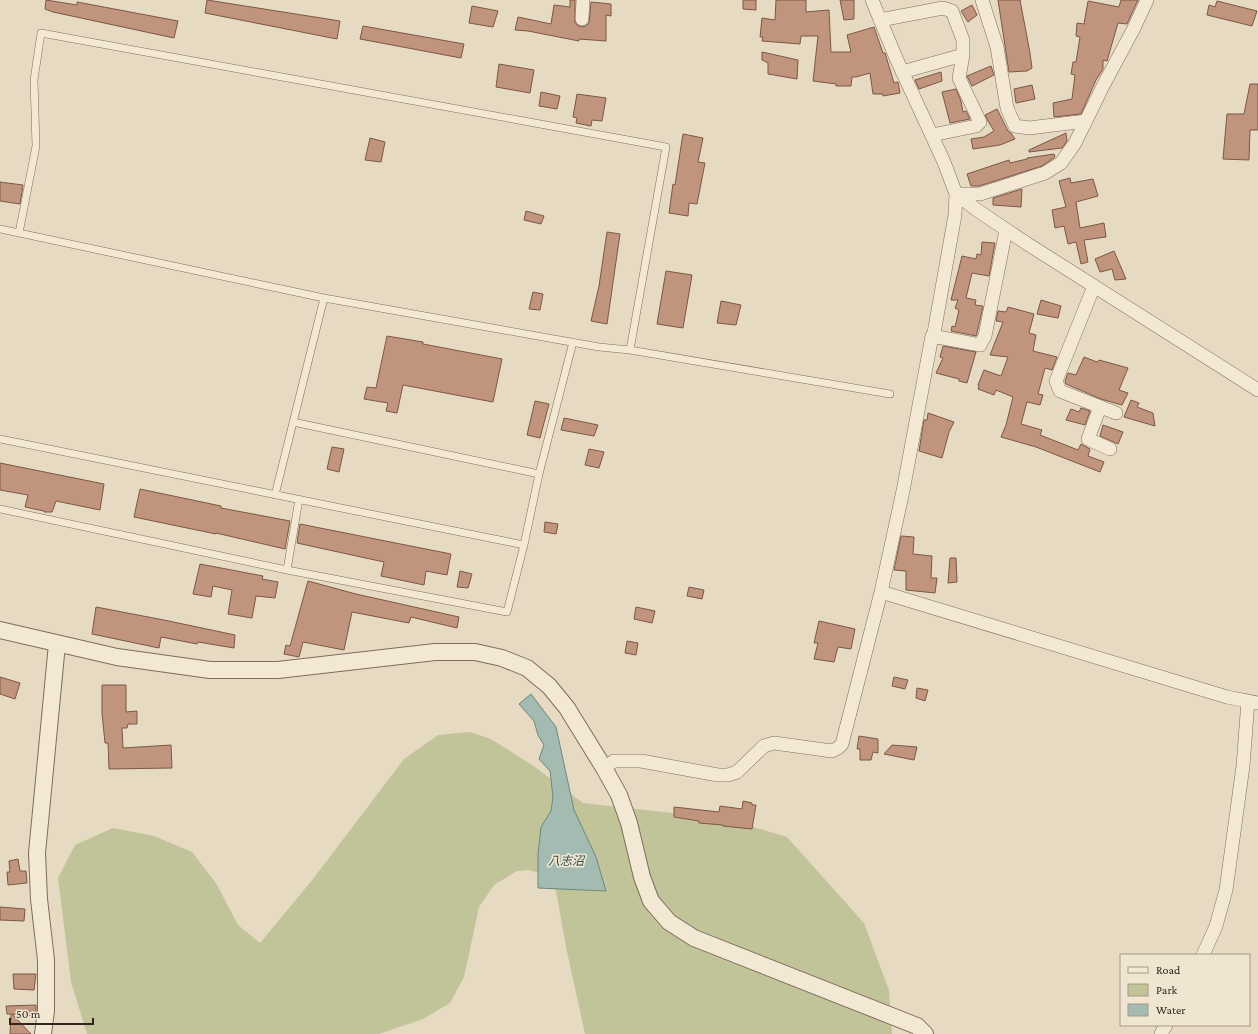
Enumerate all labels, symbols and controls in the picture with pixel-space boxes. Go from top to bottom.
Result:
water label: 八志沼 [548,854,586,868]
legend [1120,954,1250,1026]
text: Road [1156,963,1181,977]
text: Park [1156,983,1178,997]
scale bar [10,1000,93,1026]
text: Water [1156,1003,1186,1017]
text: 50 m [16,1007,41,1021]

